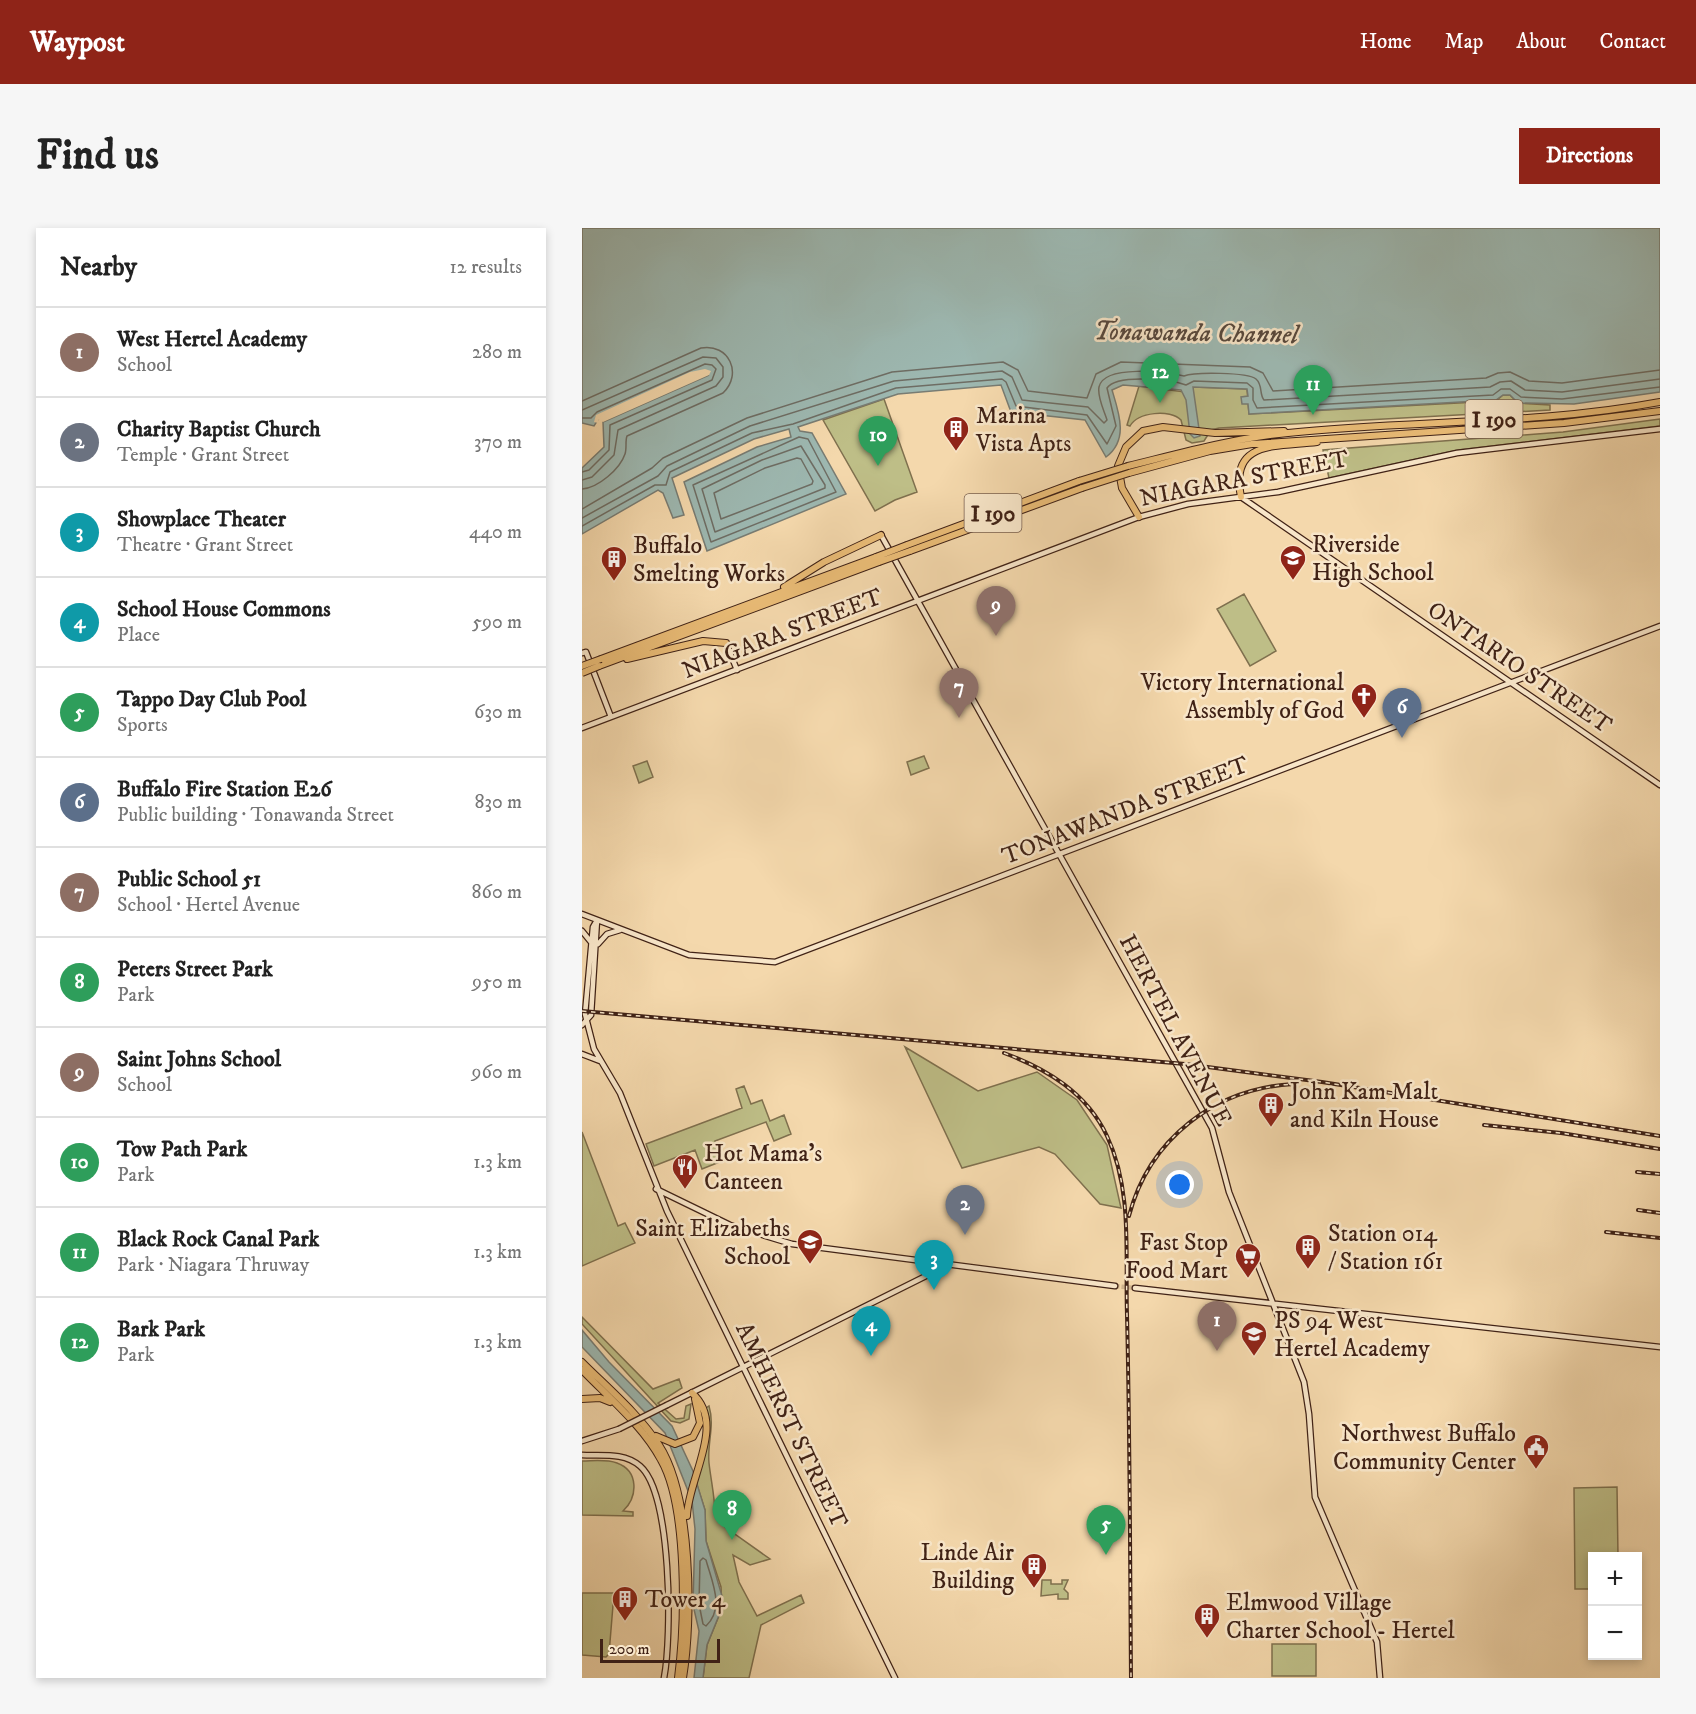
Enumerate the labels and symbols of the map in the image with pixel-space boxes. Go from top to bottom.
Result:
water label: Tonawanda Channel [1094,315,1302,352]
pin: 12 [1140,354,1180,403]
pin: 11 [1294,366,1332,415]
road number: I 190 [1466,400,1522,438]
place label: Marina Vista Apts [975,401,1071,459]
building icon: Marina Vista Apts [941,414,971,452]
pin: 10 [858,416,898,466]
street label: NIAGARA STREET [1137,444,1351,514]
road number: I 190 [964,494,1022,532]
place label: Riverside High School [1312,530,1434,588]
place label: Buffalo Smelting Works [633,531,785,589]
school or university icon: Riverside High School [1278,543,1308,581]
building icon: Buffalo Smelting Works [599,544,629,582]
street label: NIAGARA STREET [678,582,887,686]
pin: 9 [976,586,1016,636]
street label: ONTARIO STREET [1422,595,1617,741]
pin: 7 [940,668,979,718]
place label: Victory International Assembly of God [1140,668,1345,726]
church icon: Victory International Assembly of God [1349,681,1379,719]
pin: 6 [1382,688,1422,738]
street label: TONAWANDA STREET [998,750,1253,872]
street label: HERTEL AVENUE [1112,929,1238,1131]
place label: John Kam Malt and Kiln House [1288,1077,1439,1135]
building icon: John Kam Malt and Kiln House [1256,1090,1286,1128]
place label: Hot Mama’s Canteen [704,1139,822,1197]
restaurant icon: Hot Mama’s Canteen [670,1152,700,1190]
your location [1165,1170,1194,1199]
pin: 2 [946,1186,985,1235]
place label: Saint Elizabeths School [635,1214,791,1272]
place label: Station 014 / Station 161 [1328,1219,1443,1277]
school or university icon: Saint Elizabeths School [795,1227,825,1265]
place label: Fast Stop Food Mart [1125,1228,1228,1286]
building icon: Station 014 / Station 161 [1293,1232,1323,1270]
pin: 3 [914,1240,954,1290]
supermarket icon: Fast Stop Food Mart [1233,1241,1263,1279]
pin: 1 [1198,1302,1236,1351]
pin: 4 [852,1306,890,1356]
place label: PS 94 West Hertel Academy [1274,1306,1430,1364]
street label: AMHERST STREET [728,1318,854,1533]
school or university icon: PS 94 West Hertel Academy [1239,1319,1269,1357]
place label: Northwest Buffalo Community Center [1333,1419,1516,1477]
public building icon: Northwest Buffalo Community Center [1521,1432,1551,1470]
pin: 8 [712,1490,752,1540]
pin: 5 [1086,1506,1126,1555]
place label: Linde Air Building [921,1538,1014,1596]
building icon: Linde Air Building [1019,1551,1049,1589]
building icon: Tower 4 [610,1584,640,1622]
place label: Tower 4 [645,1585,727,1615]
place label: Elmwood Village Charter School - Hertel [1226,1588,1456,1646]
building icon: Elmwood Village Charter School - Hertel [1192,1601,1222,1639]
scale bar [600,1636,720,1664]

